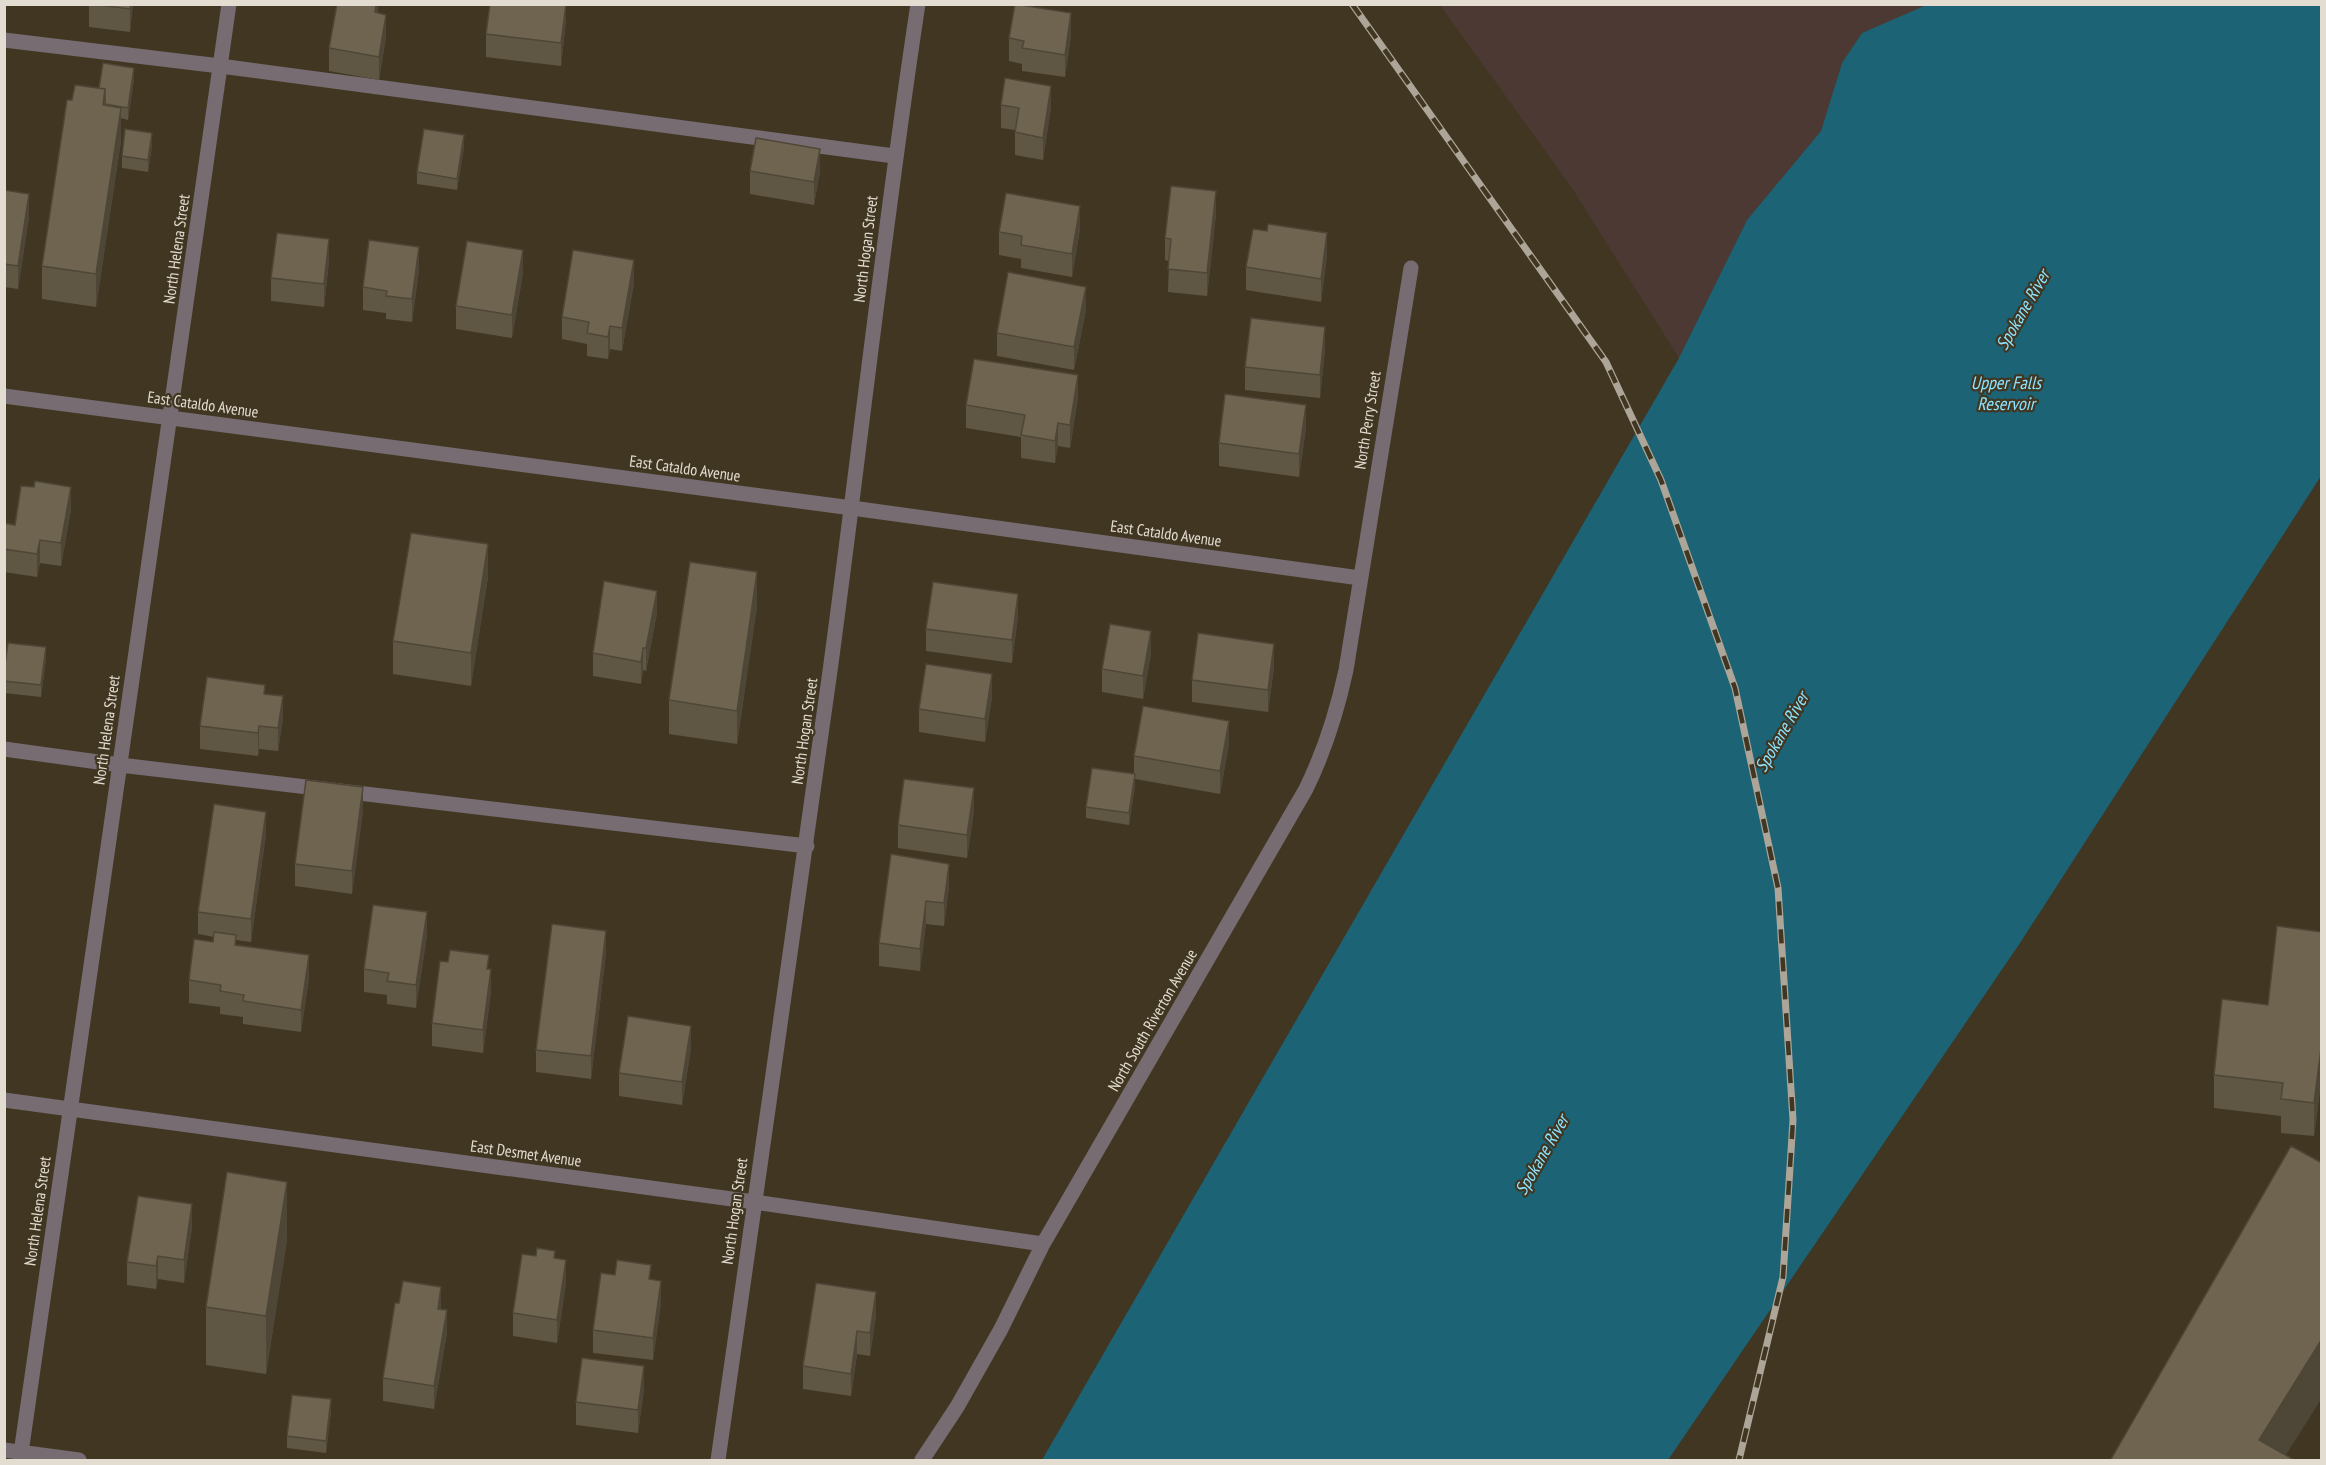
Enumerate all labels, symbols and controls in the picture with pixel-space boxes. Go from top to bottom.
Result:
street label: North Helena Street [158,192,194,305]
street label: North Hogan Street [849,194,882,304]
water label: Spokane River [1990,263,2056,354]
street label: North Perry Street [1349,369,1385,471]
water label: Upper Falls Reservoir [1971,371,2043,415]
street label: East Cataldo Avenue [146,386,260,422]
street label: East Cataldo Avenue [628,450,742,486]
street label: East Cataldo Avenue [1109,515,1223,551]
street label: North Helena Street [88,673,124,786]
street label: North Hogan Street [787,676,821,786]
water label: Spokane River [1749,685,1815,776]
street label: North South Riverton Avenue [1103,945,1201,1095]
water label: Spokane River [1509,1108,1575,1199]
street label: East Desmet Avenue [469,1135,583,1171]
street label: North Helena Street [19,1154,55,1267]
street label: North Hogan Street [717,1156,751,1266]

